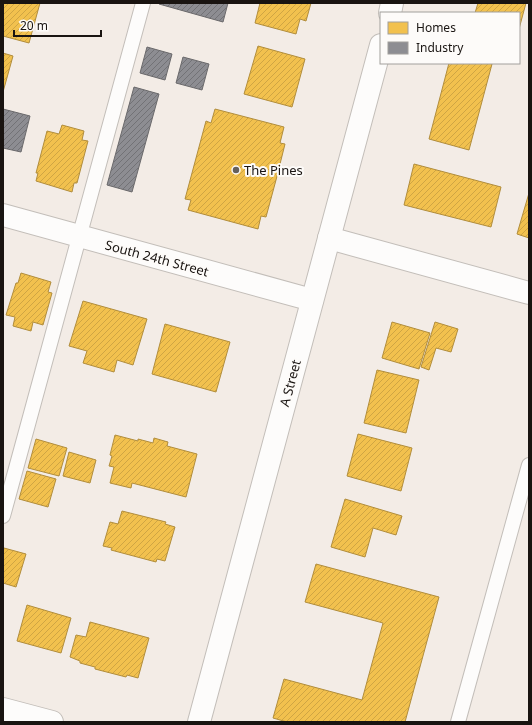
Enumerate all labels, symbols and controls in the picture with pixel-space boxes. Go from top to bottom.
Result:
scale bar [14,12,101,38]
legend [380,12,520,64]
text: 20 m [20,17,48,34]
text: Homes [416,19,456,36]
text: Industry [416,39,464,56]
place label: The Pines [244,161,303,179]
marker: The Pines [231,165,241,175]
street label: South 24th Street [103,236,211,281]
street label: A Street [275,357,305,409]

